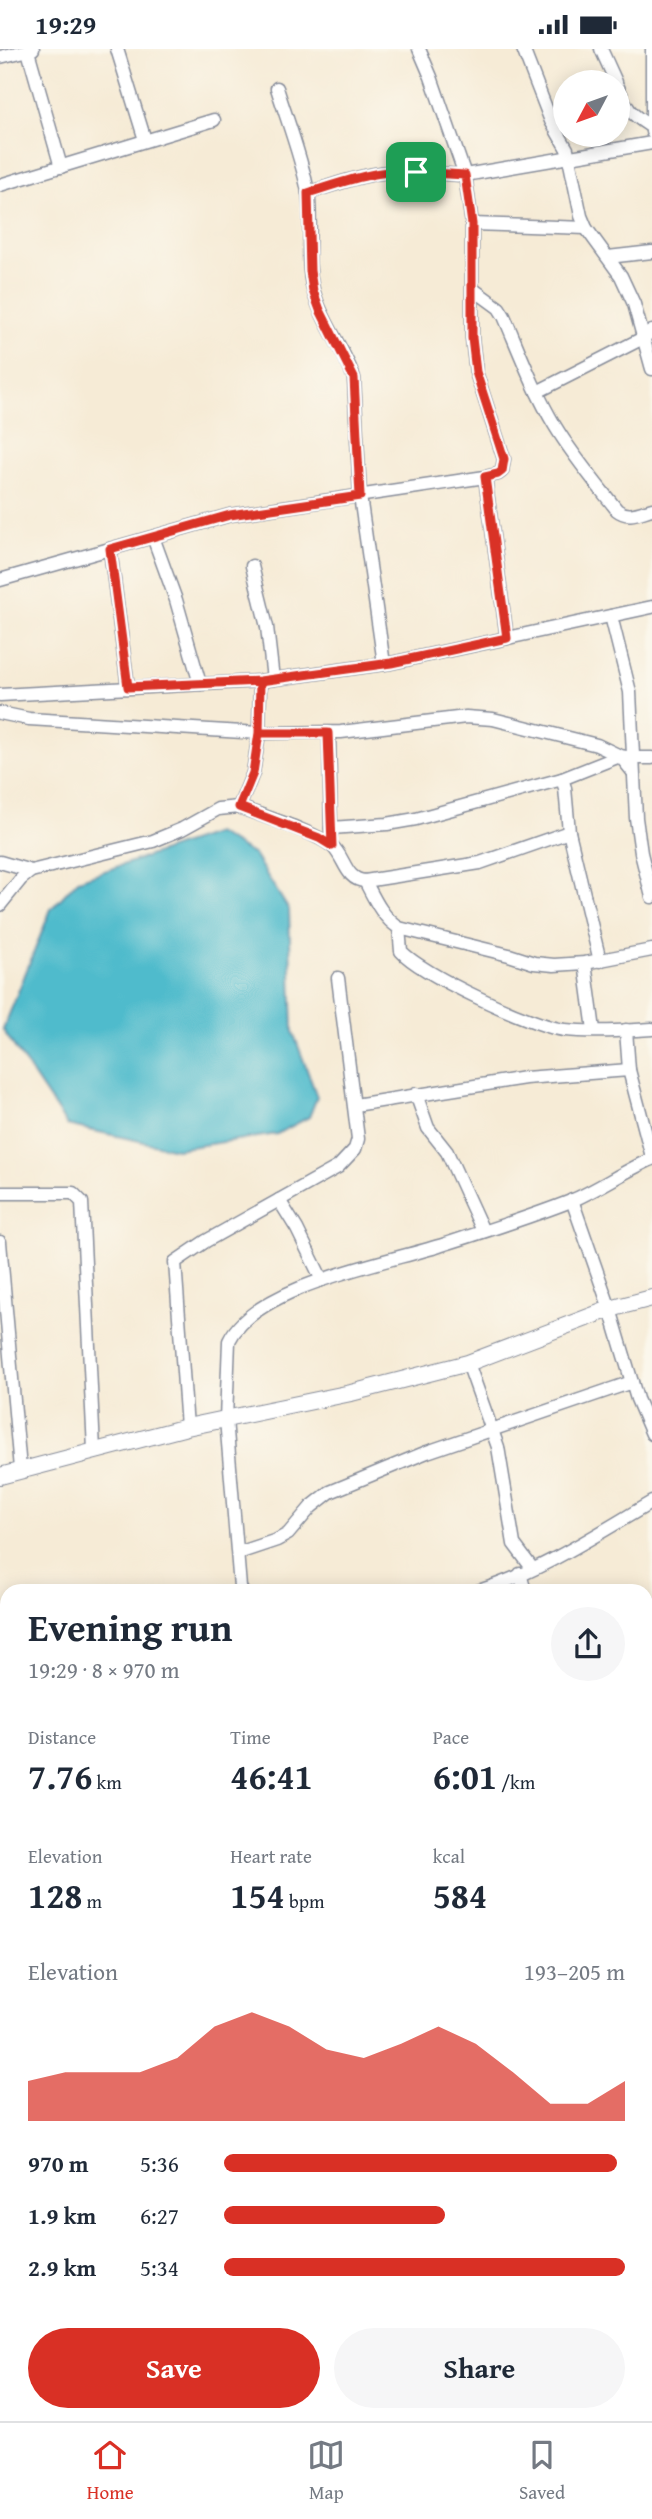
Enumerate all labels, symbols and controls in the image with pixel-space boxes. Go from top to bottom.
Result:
text: 19:29 [35,5,96,44]
north arrow [553,70,630,147]
map controls [553,70,630,147]
pin [386,142,446,202]
icon: arrive [397,153,435,191]
text: Evening run [28,1599,232,1655]
button: share [551,1607,625,1681]
text: 19:29 · 8 × 970 m [28,1653,180,1686]
text: Distance [28,1723,96,1751]
text: Time [230,1723,271,1751]
text: Pace [433,1723,469,1751]
text: 7.76 [28,1751,92,1802]
text: 46:41 [230,1751,313,1802]
text: 6:01 [433,1751,497,1802]
text: km [92,1768,122,1796]
text: /km [497,1768,535,1796]
text: Elevation [28,1842,102,1870]
text: Heart rate [230,1842,312,1870]
text: kcal [433,1842,465,1870]
text: 128 [28,1870,82,1921]
text: 154 [230,1870,285,1921]
text: 584 [433,1870,487,1921]
text: m [82,1887,102,1915]
text: bpm [285,1887,325,1915]
text: Elevation [28,1955,118,1988]
text: 193–205 m [524,1955,625,1988]
text: 970 m [28,2147,89,2180]
text: 5:36 [140,2147,179,2180]
text: 1.9 km [28,2199,96,2232]
text: 6:27 [140,2199,179,2232]
text: 2.9 km [28,2251,96,2284]
text: 5:34 [140,2251,179,2284]
button: Save [28,2328,320,2408]
button: Share [334,2328,625,2408]
tab: Home [87,2436,134,2506]
tab: Map [307,2436,345,2506]
tab: Saved [519,2436,565,2506]

